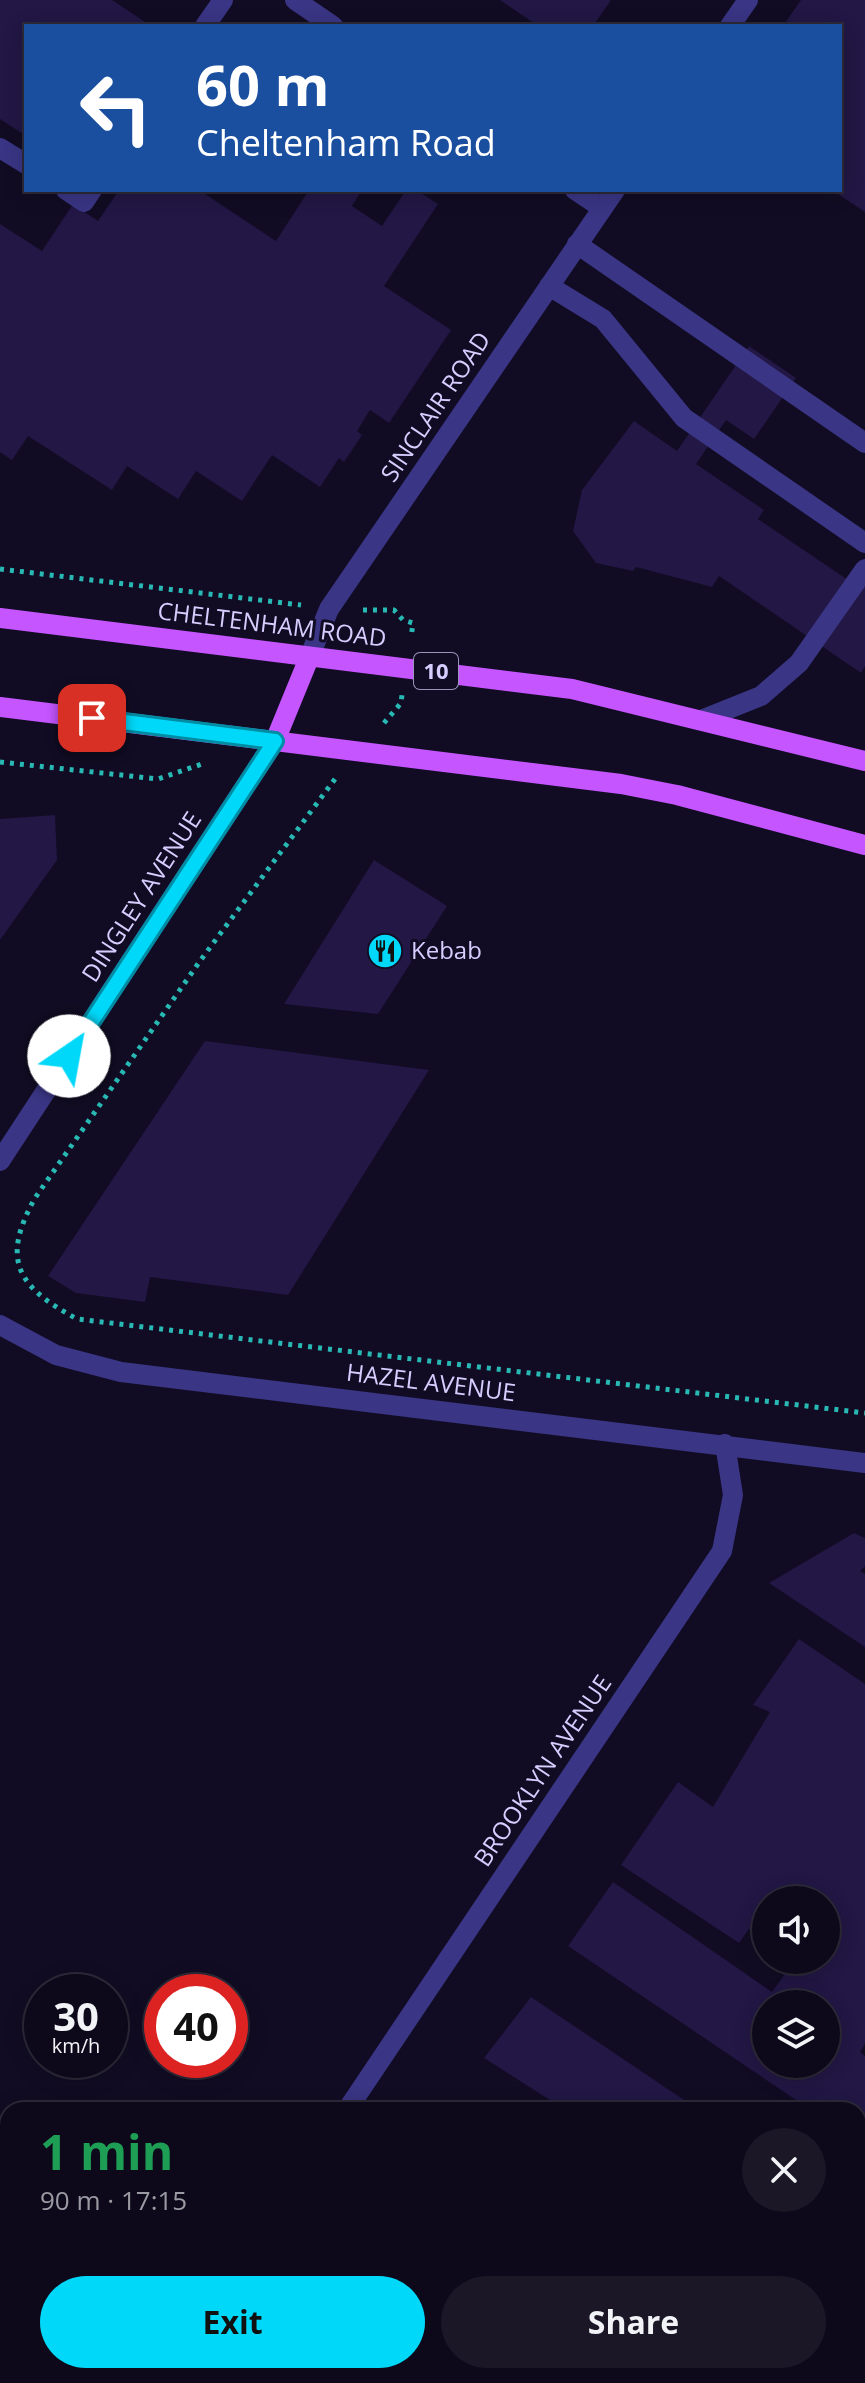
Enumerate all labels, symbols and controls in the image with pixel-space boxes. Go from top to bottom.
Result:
text: 60 m [196,46,330,122]
icon: left [64,56,168,160]
text: Cheltenham Road [196,118,496,167]
street label: SINCLAIR ROAD [372,325,497,488]
street label: CHELTENHAM ROAD [156,593,388,654]
road number: 10 [414,653,458,689]
pin [58,684,126,752]
icon: arrive [70,696,114,740]
street label: DINGLEY AVENUE [73,805,208,988]
restaurant icon: Kebab [366,932,404,970]
place label: Kebab [411,933,482,966]
position arrow [27,1014,111,1098]
street label: HAZEL AVENUE [345,1355,518,1408]
street label: BROOKLYN AVENUE [465,1668,618,1872]
map controls [752,1886,840,2078]
button: sound [752,1886,840,1974]
speed limit sign: 40 [144,1974,248,2078]
text: 30 [53,1988,99,2043]
button: layers [752,1990,840,2078]
text: km/h [52,2032,100,2059]
text: 1 min [40,2119,173,2184]
button: close [742,2128,826,2212]
text: 90 m · 17:15 [40,2182,187,2218]
button: Exit [40,2276,425,2368]
button: Share [441,2276,826,2368]

